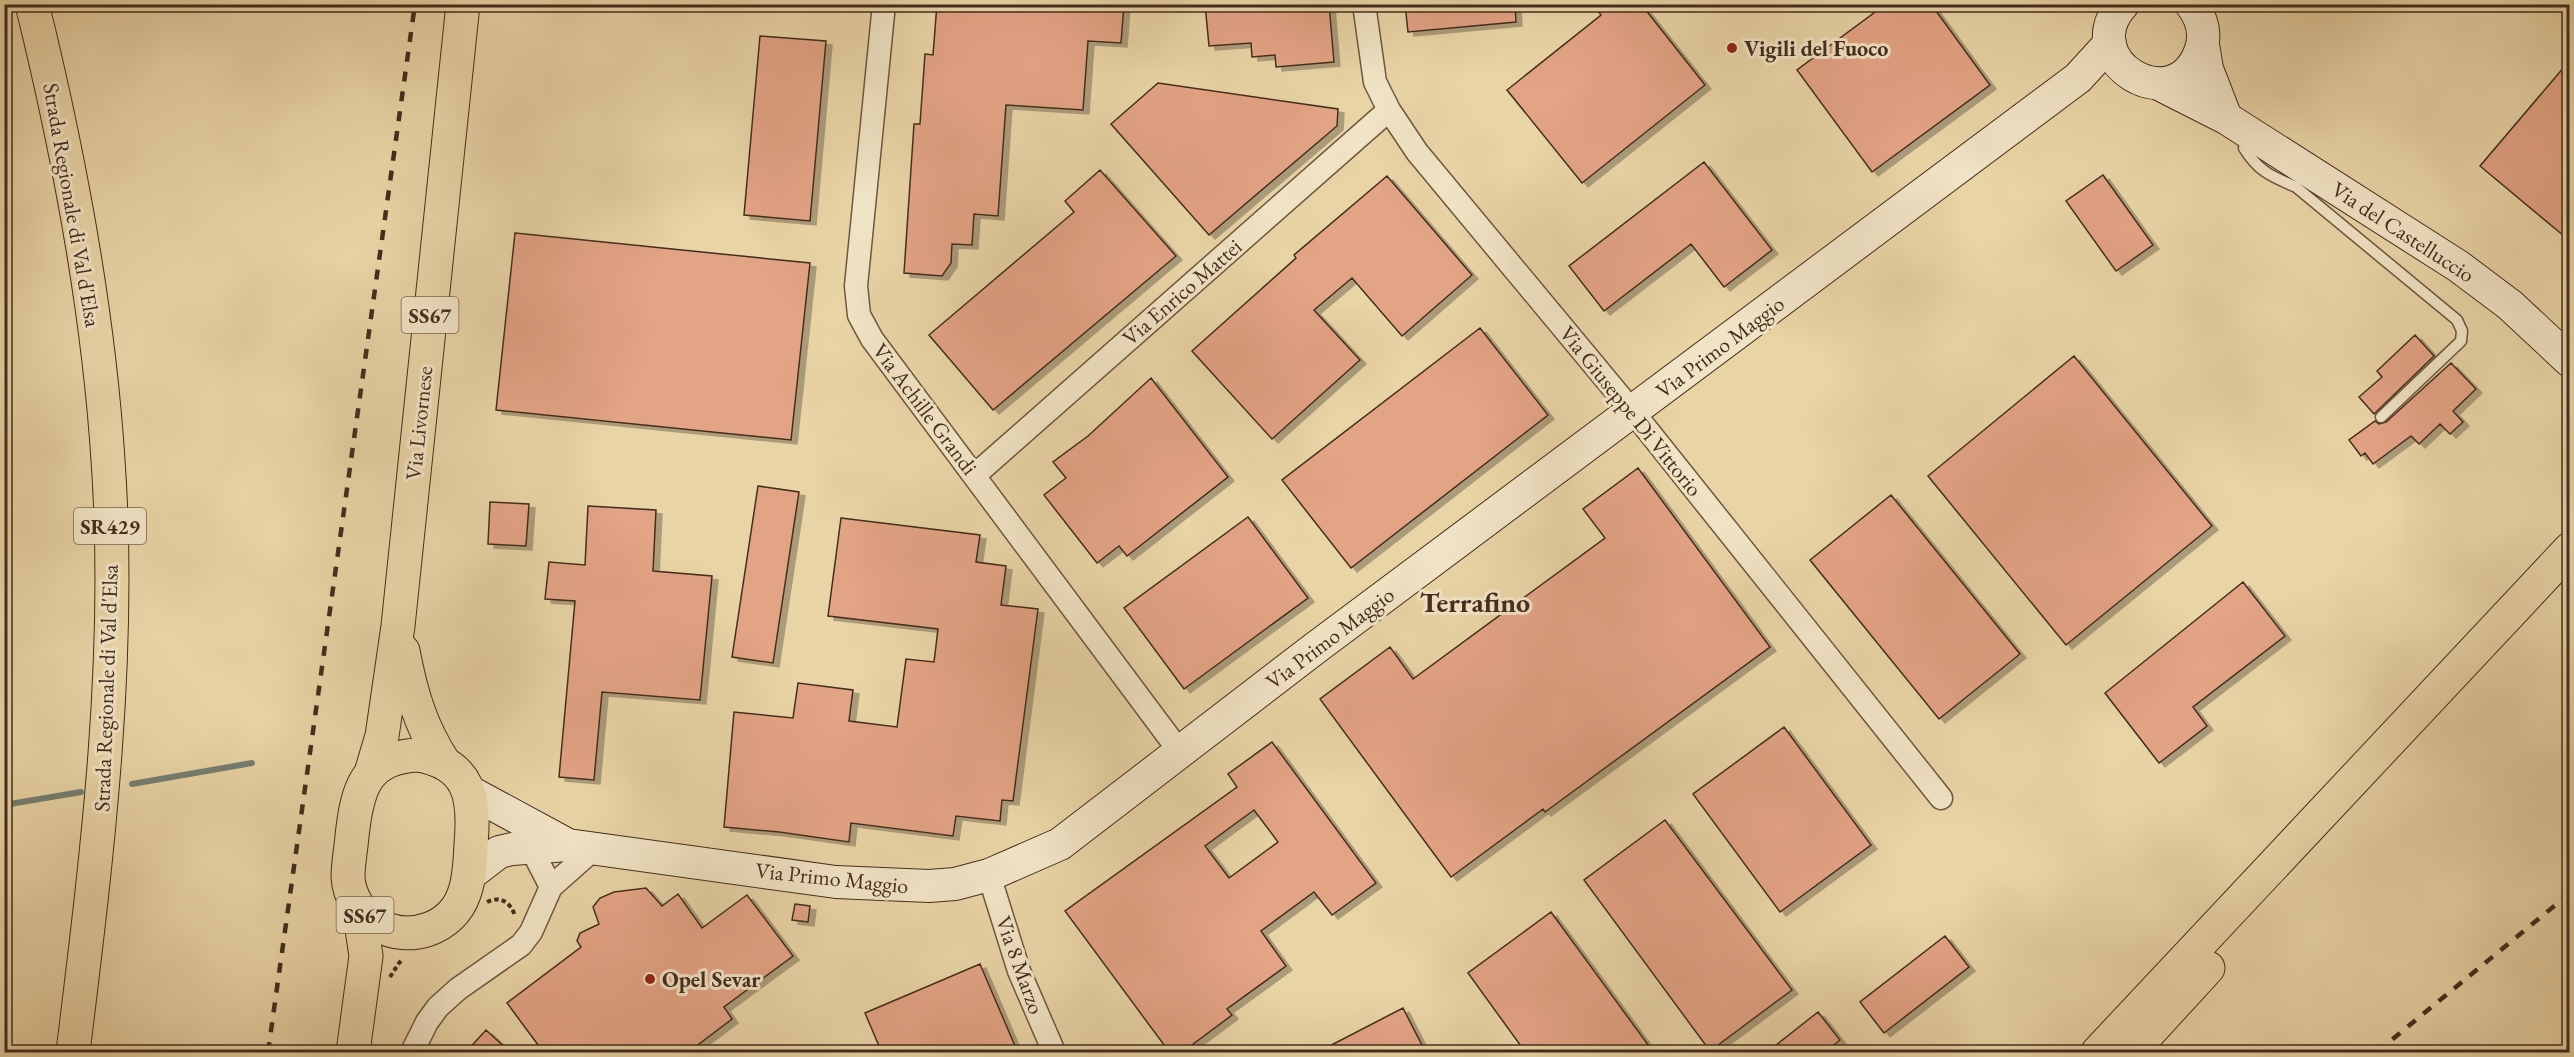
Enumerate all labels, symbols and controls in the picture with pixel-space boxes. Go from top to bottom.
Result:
place label: Vigili del Fuoco [1744,34,1888,63]
marker: Vigili del Fuoco [1725,41,1739,55]
street label: Strada Regionale di Val d'Elsa [36,81,108,330]
street label: Via del Castelluccio [2326,175,2480,289]
street label: Via Enrico Mattei [1116,232,1248,352]
street label: Via Primo Maggio [1650,289,1790,405]
road number: SS67 [402,297,458,333]
street label: Via Giuseppe Di Vittorio [1553,320,1709,503]
street label: Via Achille Grandi [866,337,984,481]
street label: Via Livornese [399,364,439,481]
road number: SR429 [74,508,146,544]
street label: Strada Regionale di Val d'Elsa [87,564,125,812]
street label: Via Primo Maggio [1260,580,1400,696]
district label: Terrafino [1420,584,1530,620]
street label: Via Primo Maggio [754,856,910,900]
road number: SS67 [336,897,394,933]
street label: Via 8 Marzo [989,912,1051,1018]
place label: Opel Sevar [662,965,761,994]
marker: Opel Sevar [643,972,657,986]

